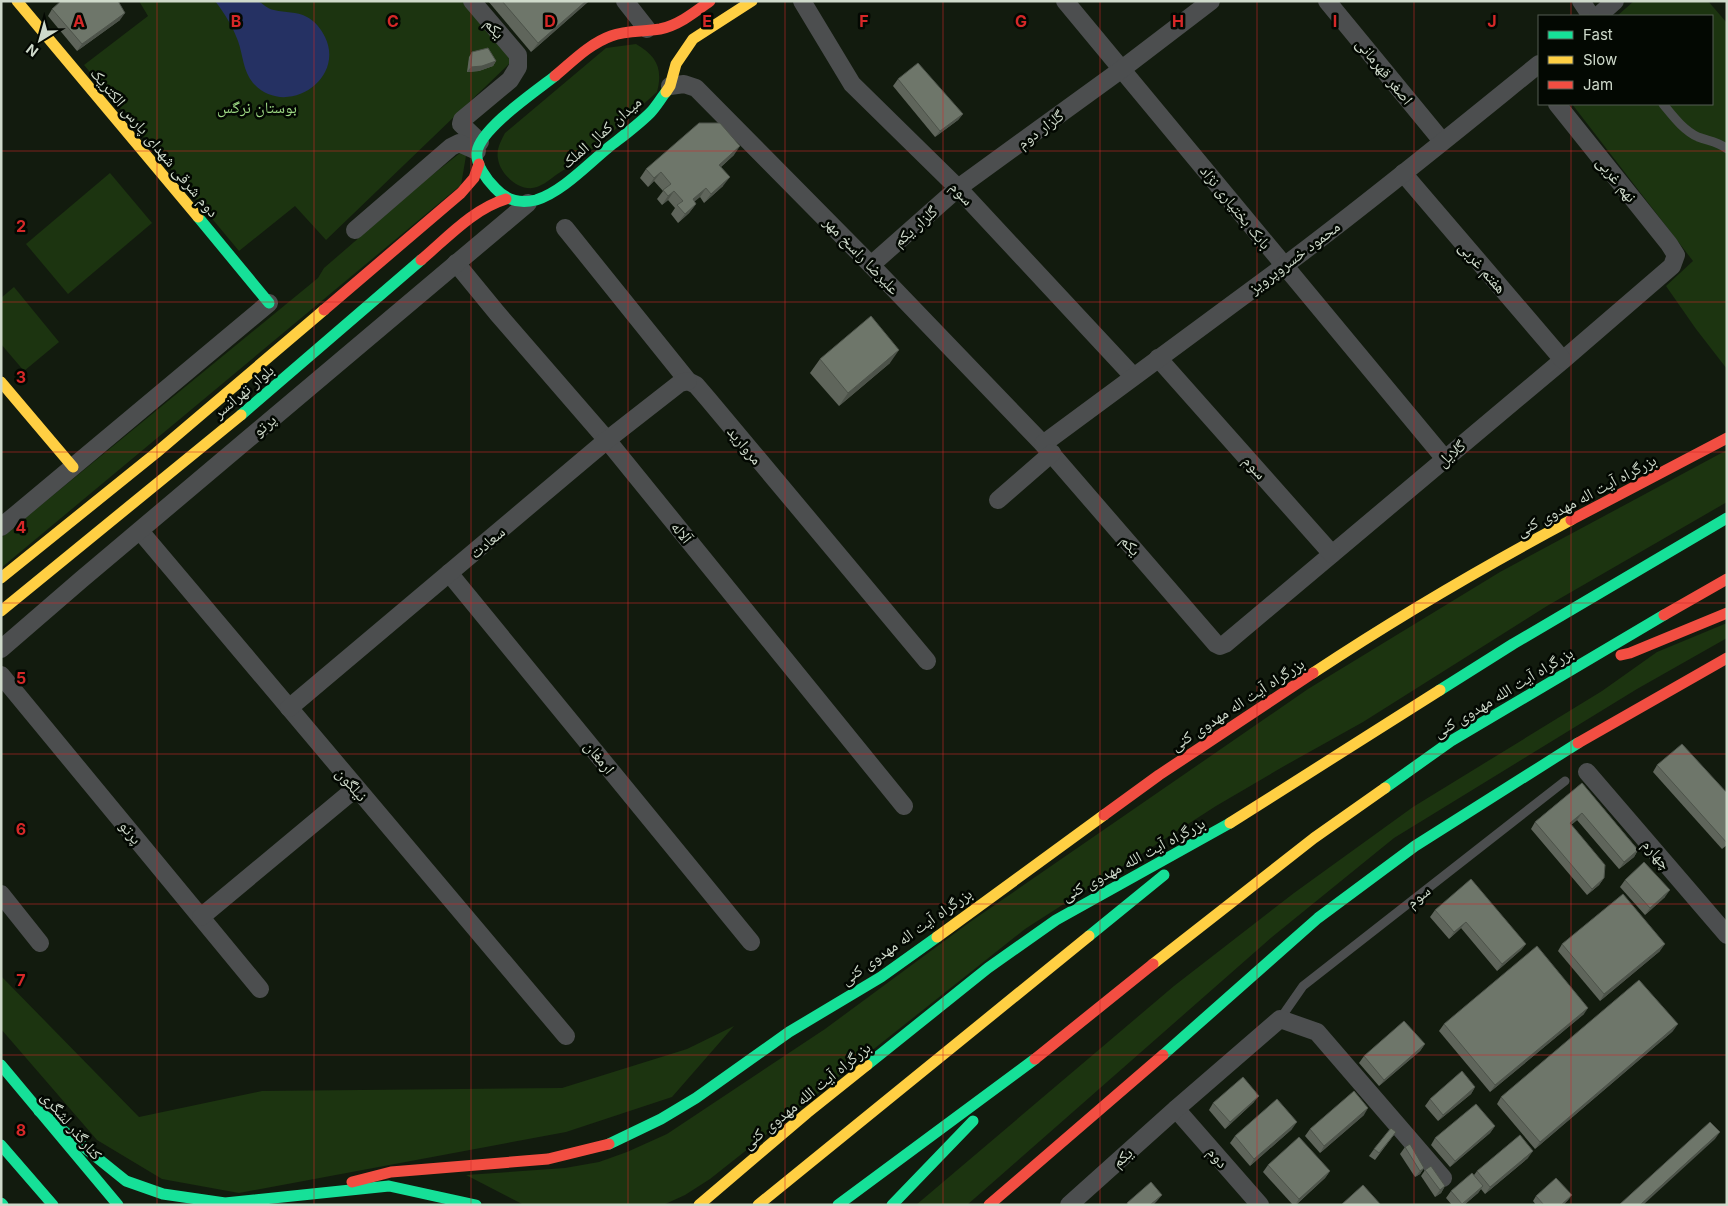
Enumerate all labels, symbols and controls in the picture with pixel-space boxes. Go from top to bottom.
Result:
text: A [73,11,85,31]
text: B [231,11,241,31]
text: C [387,11,399,31]
text: D [544,11,556,31]
text: E [702,11,712,31]
text: F [859,11,869,31]
text: G [1015,11,1027,31]
text: H [1172,11,1184,31]
text: I [1333,11,1337,31]
text: J [1487,11,1497,31]
street label: یکم [480,13,510,43]
north arrow [15,15,65,65]
legend [1538,15,1713,105]
text: Fast [1583,25,1613,44]
street label: اصغر قهرمانی [1351,34,1418,109]
text: N [22,41,41,61]
text: Slow [1583,50,1617,69]
street label: دوم شرقی شهدای پارس الکتریک [86,63,223,222]
text: Jam [1583,75,1613,94]
street label: میدان کمال الملک [557,92,646,173]
park label: بوستان نرگس [217,97,297,118]
street label: گلزار دوم [1012,105,1068,154]
street label: نهم غربی [1592,152,1642,207]
street label: بابک بختیاری نژاد [1195,161,1276,254]
street label: سوم [945,177,978,210]
street label: گلزار یکم [889,201,942,252]
street label: علیرضا راسخ مهر [818,211,904,299]
text: 2 [16,216,26,236]
street label: محمود خسروپرویز [1244,216,1344,299]
street label: هفتم غربی [1454,237,1511,298]
street label: بلوار تهرانسر [208,360,278,423]
text: 3 [16,367,26,387]
street label: پرتو [248,409,280,441]
street label: مروارید [723,422,767,468]
street label: گلایل [1433,435,1470,472]
street label: بزرگراه آیت اله مهدوی کنی [1512,450,1660,541]
street label: سوم [1238,451,1271,484]
text: 4 [16,517,27,537]
street label: آلاله [667,517,698,548]
street label: سعادت [465,521,509,563]
street label: یکم [1116,530,1146,560]
street label: بزرگراه آیت الله مهدوی کنی [1429,642,1577,743]
street label: بزرگراه آیت اله مهدوی کنی [1166,653,1308,756]
text: 5 [16,668,26,688]
street label: ارمغان [580,736,620,778]
street label: نیلگون [331,763,372,806]
street label: بزرگراه آیت الله مهدوی کنی [1058,813,1209,906]
street label: پرتو [115,816,147,848]
text: 6 [16,819,26,839]
street label: چهارم [1637,834,1676,874]
street label: سوم [1402,880,1435,913]
street label: بزرگراه آیت اله مهدوی کنی [836,883,976,990]
text: 7 [16,970,26,990]
street label: بزرگراه آیت الله مهدوی کنی [738,1037,875,1154]
street label: کنارگذر لشگری [37,1086,107,1165]
text: 8 [16,1120,26,1140]
street label: یکم [1107,1142,1137,1172]
street label: دوم [1203,1142,1233,1172]

